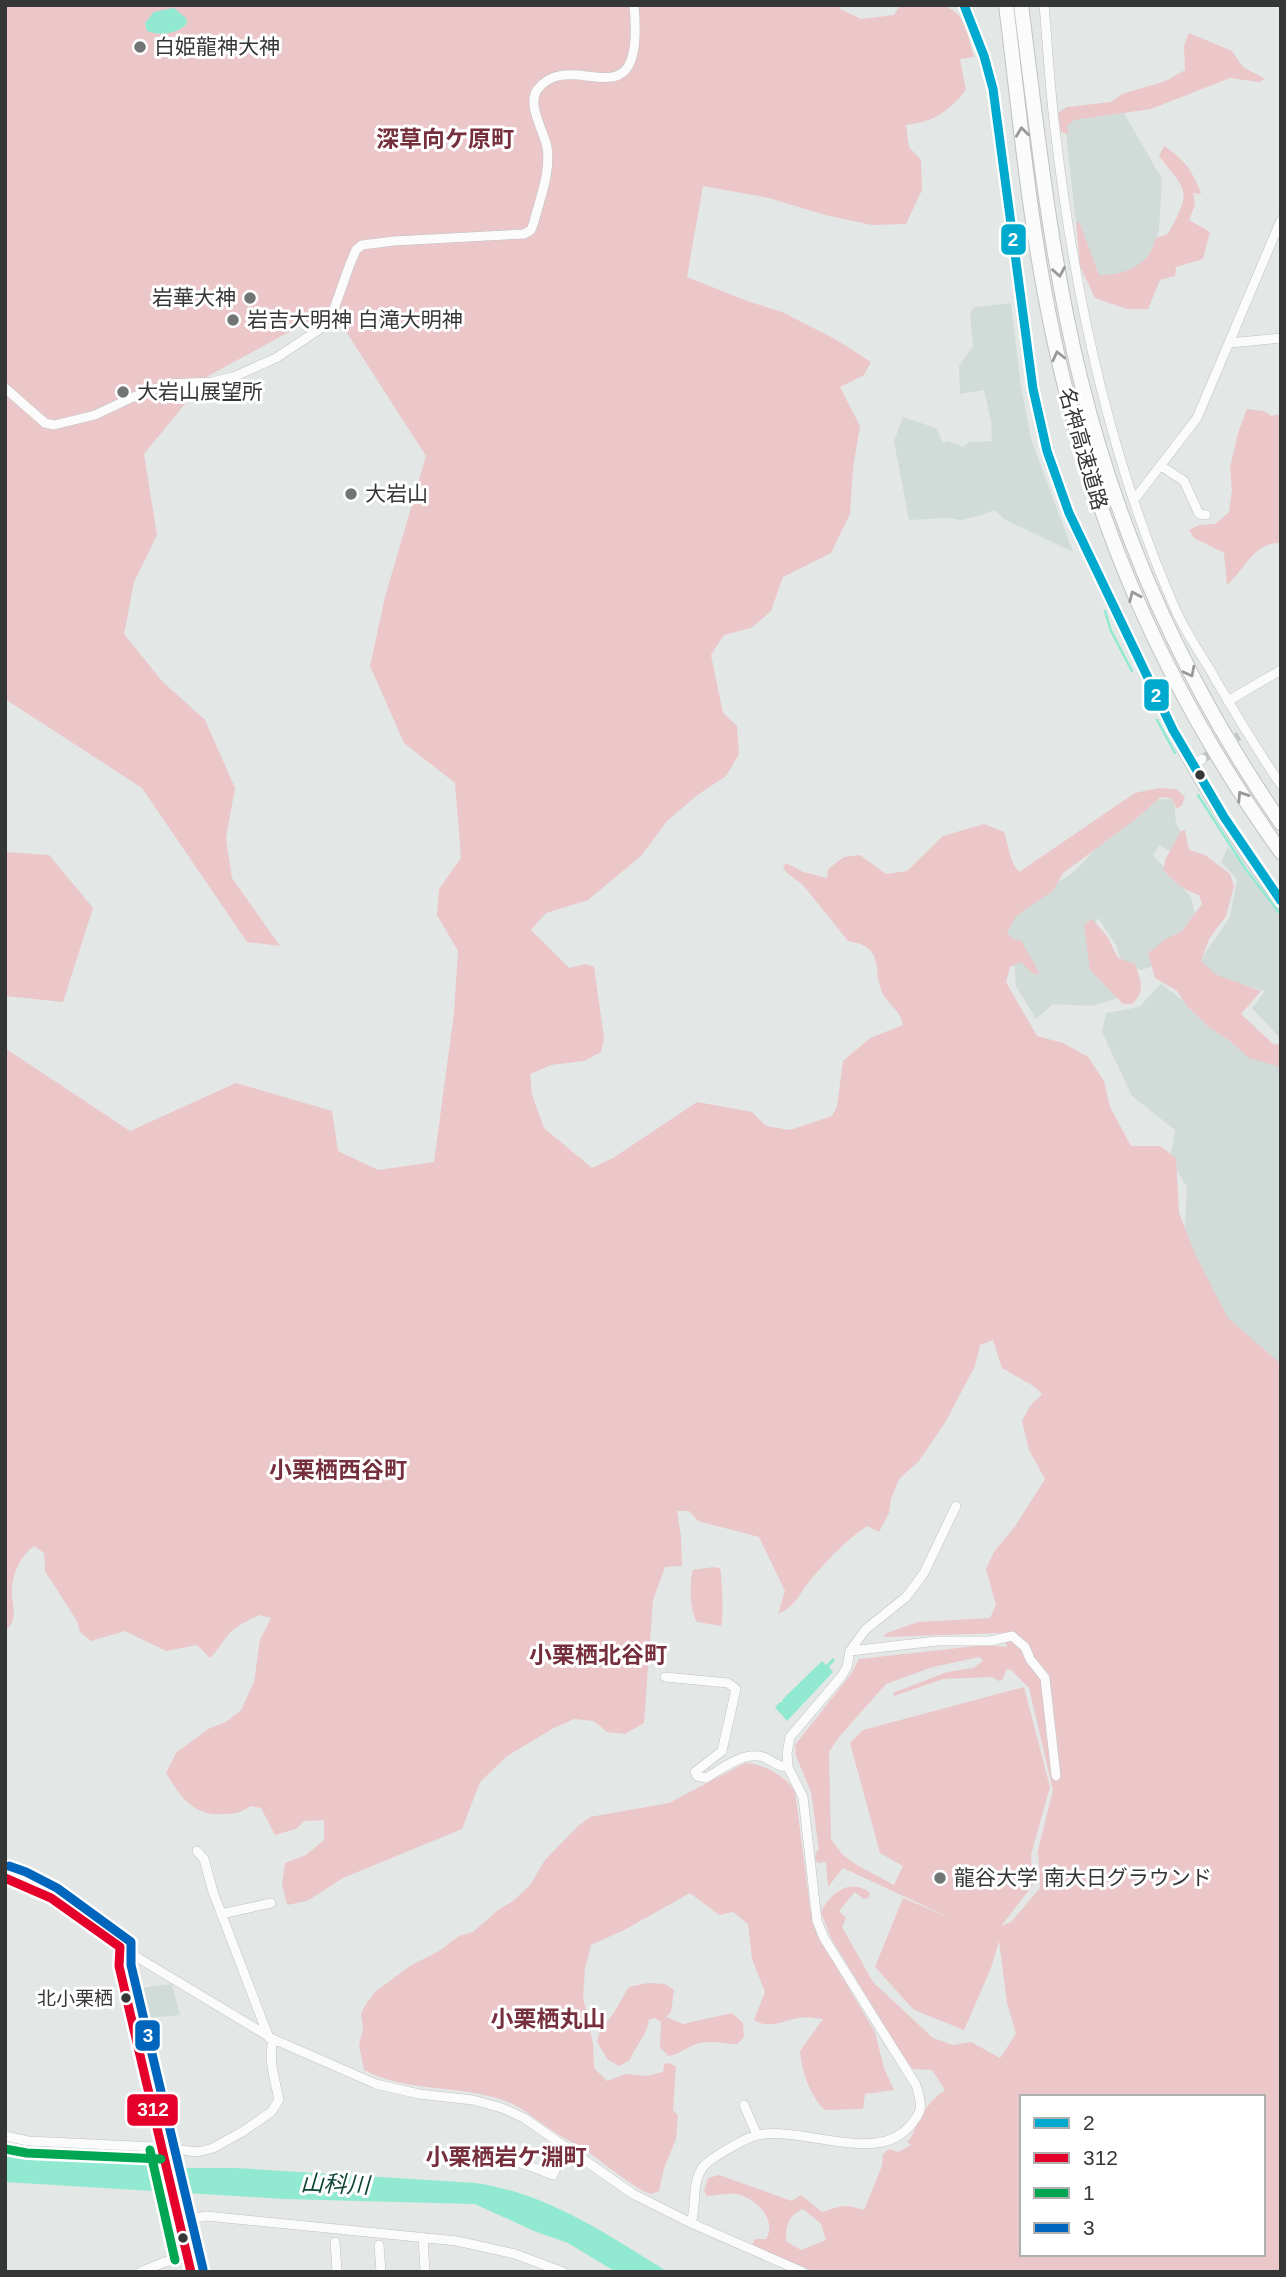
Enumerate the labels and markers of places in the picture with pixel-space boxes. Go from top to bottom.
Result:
place label: 白姫龍神大神 [154,35,280,58]
marker: 白姫龍神大神 [132,39,148,55]
place label: 岩華大神 [152,286,236,309]
marker: 岩華大神 [242,290,258,306]
place label: 岩吉大明神 白滝大明神 [247,308,463,331]
marker: 岩吉大明神 白滝大明神 [225,312,241,328]
place label: 大岩山展望所 [137,380,263,403]
marker: 大岩山展望所 [115,384,131,400]
place label: 大岩山 [365,482,428,505]
marker: 大岩山 [343,486,359,502]
unlabelled marker [1193,768,1207,782]
place label: 龍谷大学 南大日グラウンド [954,1866,1212,1889]
marker: 龍谷大学 南大日グラウンド [932,1870,948,1886]
place label: 北小栗栖 [37,1988,113,2009]
marker: 北小栗栖 [119,1991,133,2005]
unlabelled marker [176,2231,190,2245]

